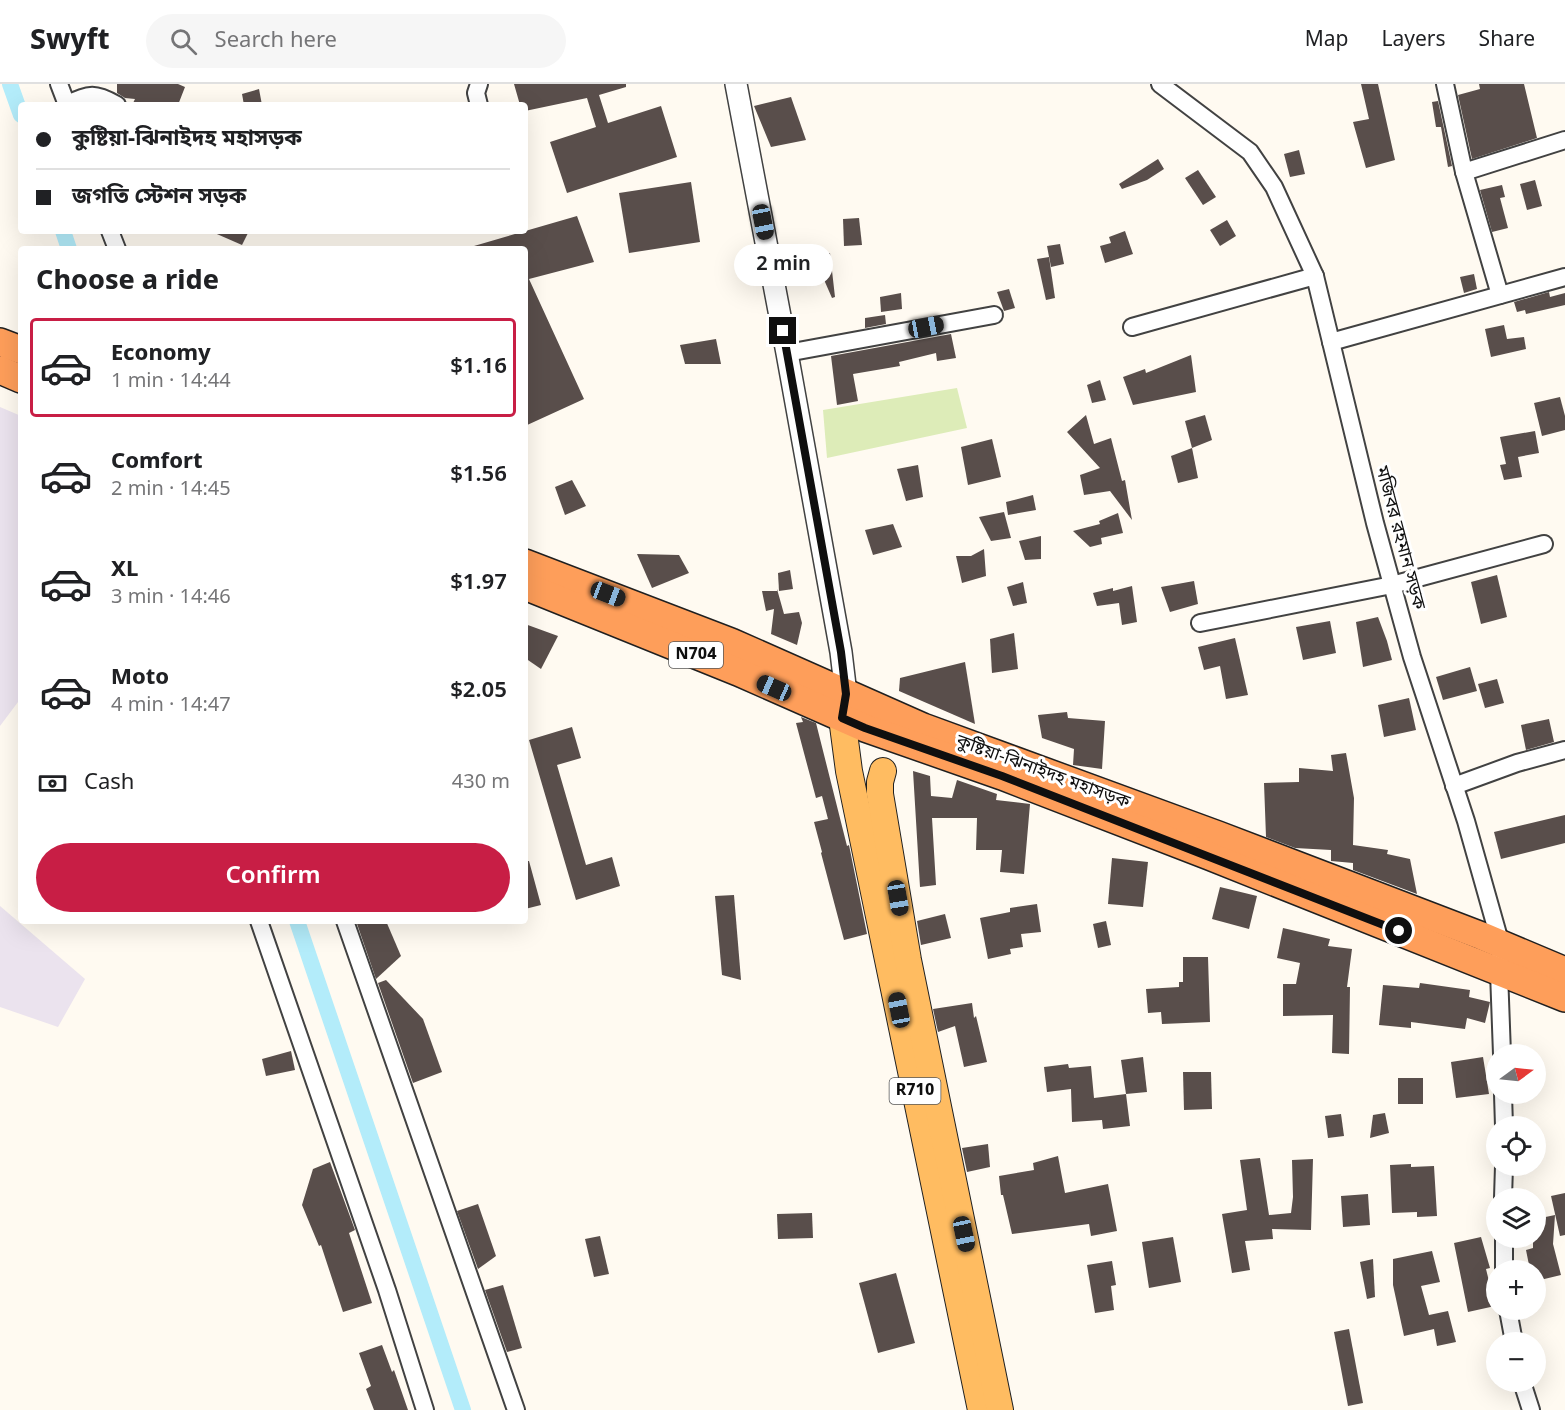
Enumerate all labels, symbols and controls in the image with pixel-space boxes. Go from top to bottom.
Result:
search box [146,14,566,68]
text: Swyft [30,23,110,60]
icon: search [167,25,200,58]
text: Search here [215,27,337,56]
text: Map [1305,27,1349,55]
text: Layers [1382,27,1446,55]
text: Share [1479,27,1535,55]
text: কুষ্টিয়া-ঝিনাইদহ মহাসড়ক [72,125,302,154]
text: জগতি স্টেশন সড়ক [72,183,246,212]
car [751,203,775,241]
callout: 2 min [734,244,832,286]
text: 2 min [756,252,811,278]
text: Choose a ride [36,264,219,300]
car [907,315,945,339]
route end [769,317,796,344]
text: Economy [111,340,211,369]
icon: car [39,341,93,395]
text: $1.16 [450,353,507,382]
text: 1 min · 14:44 [111,369,231,395]
text: Comfort [111,448,202,477]
icon: car [39,449,93,503]
text: $1.56 [450,461,507,490]
street label: মজিবর রহমান সড়ক [1369,463,1431,613]
text: 2 min · 14:45 [111,477,231,503]
text: XL [111,556,138,585]
icon: car [39,557,93,611]
text: $1.97 [450,569,507,598]
car [588,579,628,609]
text: 3 min · 14:46 [111,585,231,611]
road number: N704 [669,642,723,668]
text: Moto [111,664,169,693]
icon: car [39,665,93,719]
car [754,672,794,704]
text: $2.05 [450,677,507,706]
text: 4 min · 14:47 [111,693,231,719]
street label: কুষ্টিয়া-ঝিনাইদহ মহাসড়ক [952,729,1134,815]
icon: cash [36,767,69,800]
text: Cash [84,769,134,798]
text: 430 m [452,770,510,796]
button: Confirm [36,843,510,912]
car [886,879,910,917]
route start [1385,917,1412,944]
car [887,991,911,1029]
north arrow [1486,1044,1546,1104]
map controls [1486,1044,1546,1392]
road number: R710 [890,1078,940,1104]
button: locate [1486,1116,1546,1176]
button: layers [1486,1188,1546,1248]
car [951,1215,977,1253]
button: + [1486,1260,1546,1320]
button: − [1486,1332,1546,1392]

